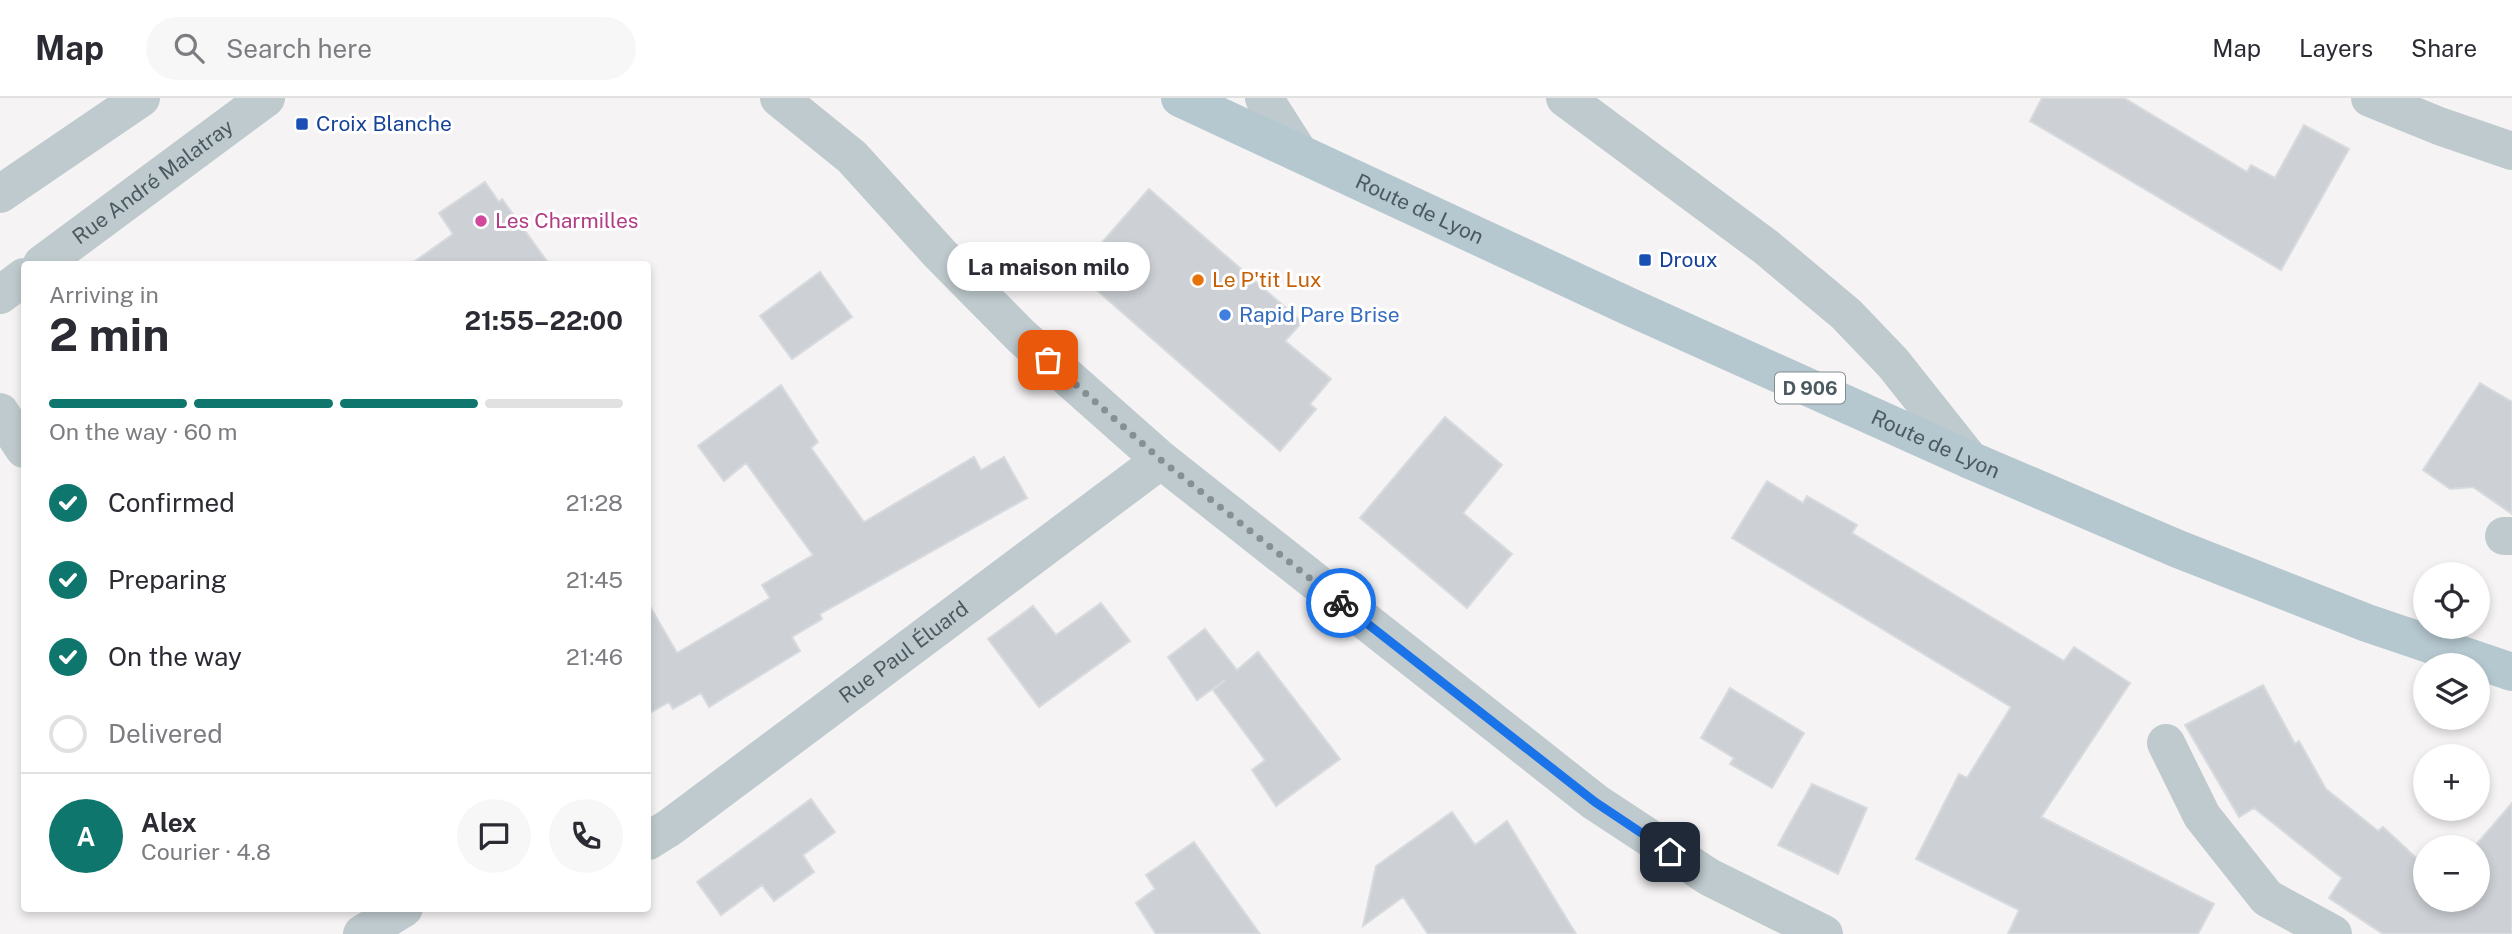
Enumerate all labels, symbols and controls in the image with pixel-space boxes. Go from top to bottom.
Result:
search box [146,17,636,80]
text: Map [35,29,104,67]
icon: search [170,29,208,67]
text: Search here [226,33,372,64]
text: Map [2212,34,2261,62]
text: Layers [2299,34,2373,62]
text: Share [2411,34,2477,62]
place label: Croix Blanche [316,111,452,136]
street label: Rue André Malatray [67,114,238,249]
marker: Croix Blanche [294,116,310,132]
street label: Route de Lyon [1352,168,1488,249]
place label: Les Charmilles [495,208,638,233]
marker: Les Charmilles [473,213,489,229]
callout: La maison milo [946,241,1150,290]
place label: Droux [1659,247,1718,272]
marker: Droux [1637,252,1653,268]
text: La maison milo [967,253,1130,280]
place label: Le P'tit Lux [1212,267,1322,292]
marker: Le P'tit Lux [1190,272,1206,288]
text: Arriving in [49,281,159,308]
place label: Rapid Pare Brise [1239,302,1400,327]
text: 21:55–22:00 [464,305,623,336]
text: 2 min [49,307,169,361]
marker: Rapid Pare Brise [1217,307,1233,323]
pin [1018,330,1078,390]
icon: bag [1029,341,1067,379]
road number: D 906 [1775,372,1845,404]
street label: Route de Lyon [1867,404,2004,483]
text: On the way · 60 m [49,418,237,445]
icon: check [49,484,87,522]
text: Confirmed [108,487,235,518]
text: 21:28 [566,489,623,516]
icon: check [49,561,87,599]
map controls [2413,562,2490,912]
button: locate [2413,562,2490,639]
text: Preparing [108,564,227,595]
text: 21:45 [566,566,623,593]
courier [1306,568,1376,638]
icon: bike [1322,584,1360,622]
street label: Rue Paul Éluard [834,596,973,708]
icon: check [49,638,87,676]
text: On the way [108,641,242,672]
text: 21:46 [566,643,623,670]
button: layers [2413,653,2490,730]
text: Delivered [108,718,223,749]
button: + [2413,744,2490,821]
button: chat [457,799,531,873]
button: phone [549,799,623,873]
text: Alex [141,807,197,838]
text: A [77,821,95,852]
pin [1640,822,1700,882]
icon: home [1651,833,1689,871]
button: − [2413,835,2490,912]
text: Courier · 4.8 [141,838,271,865]

